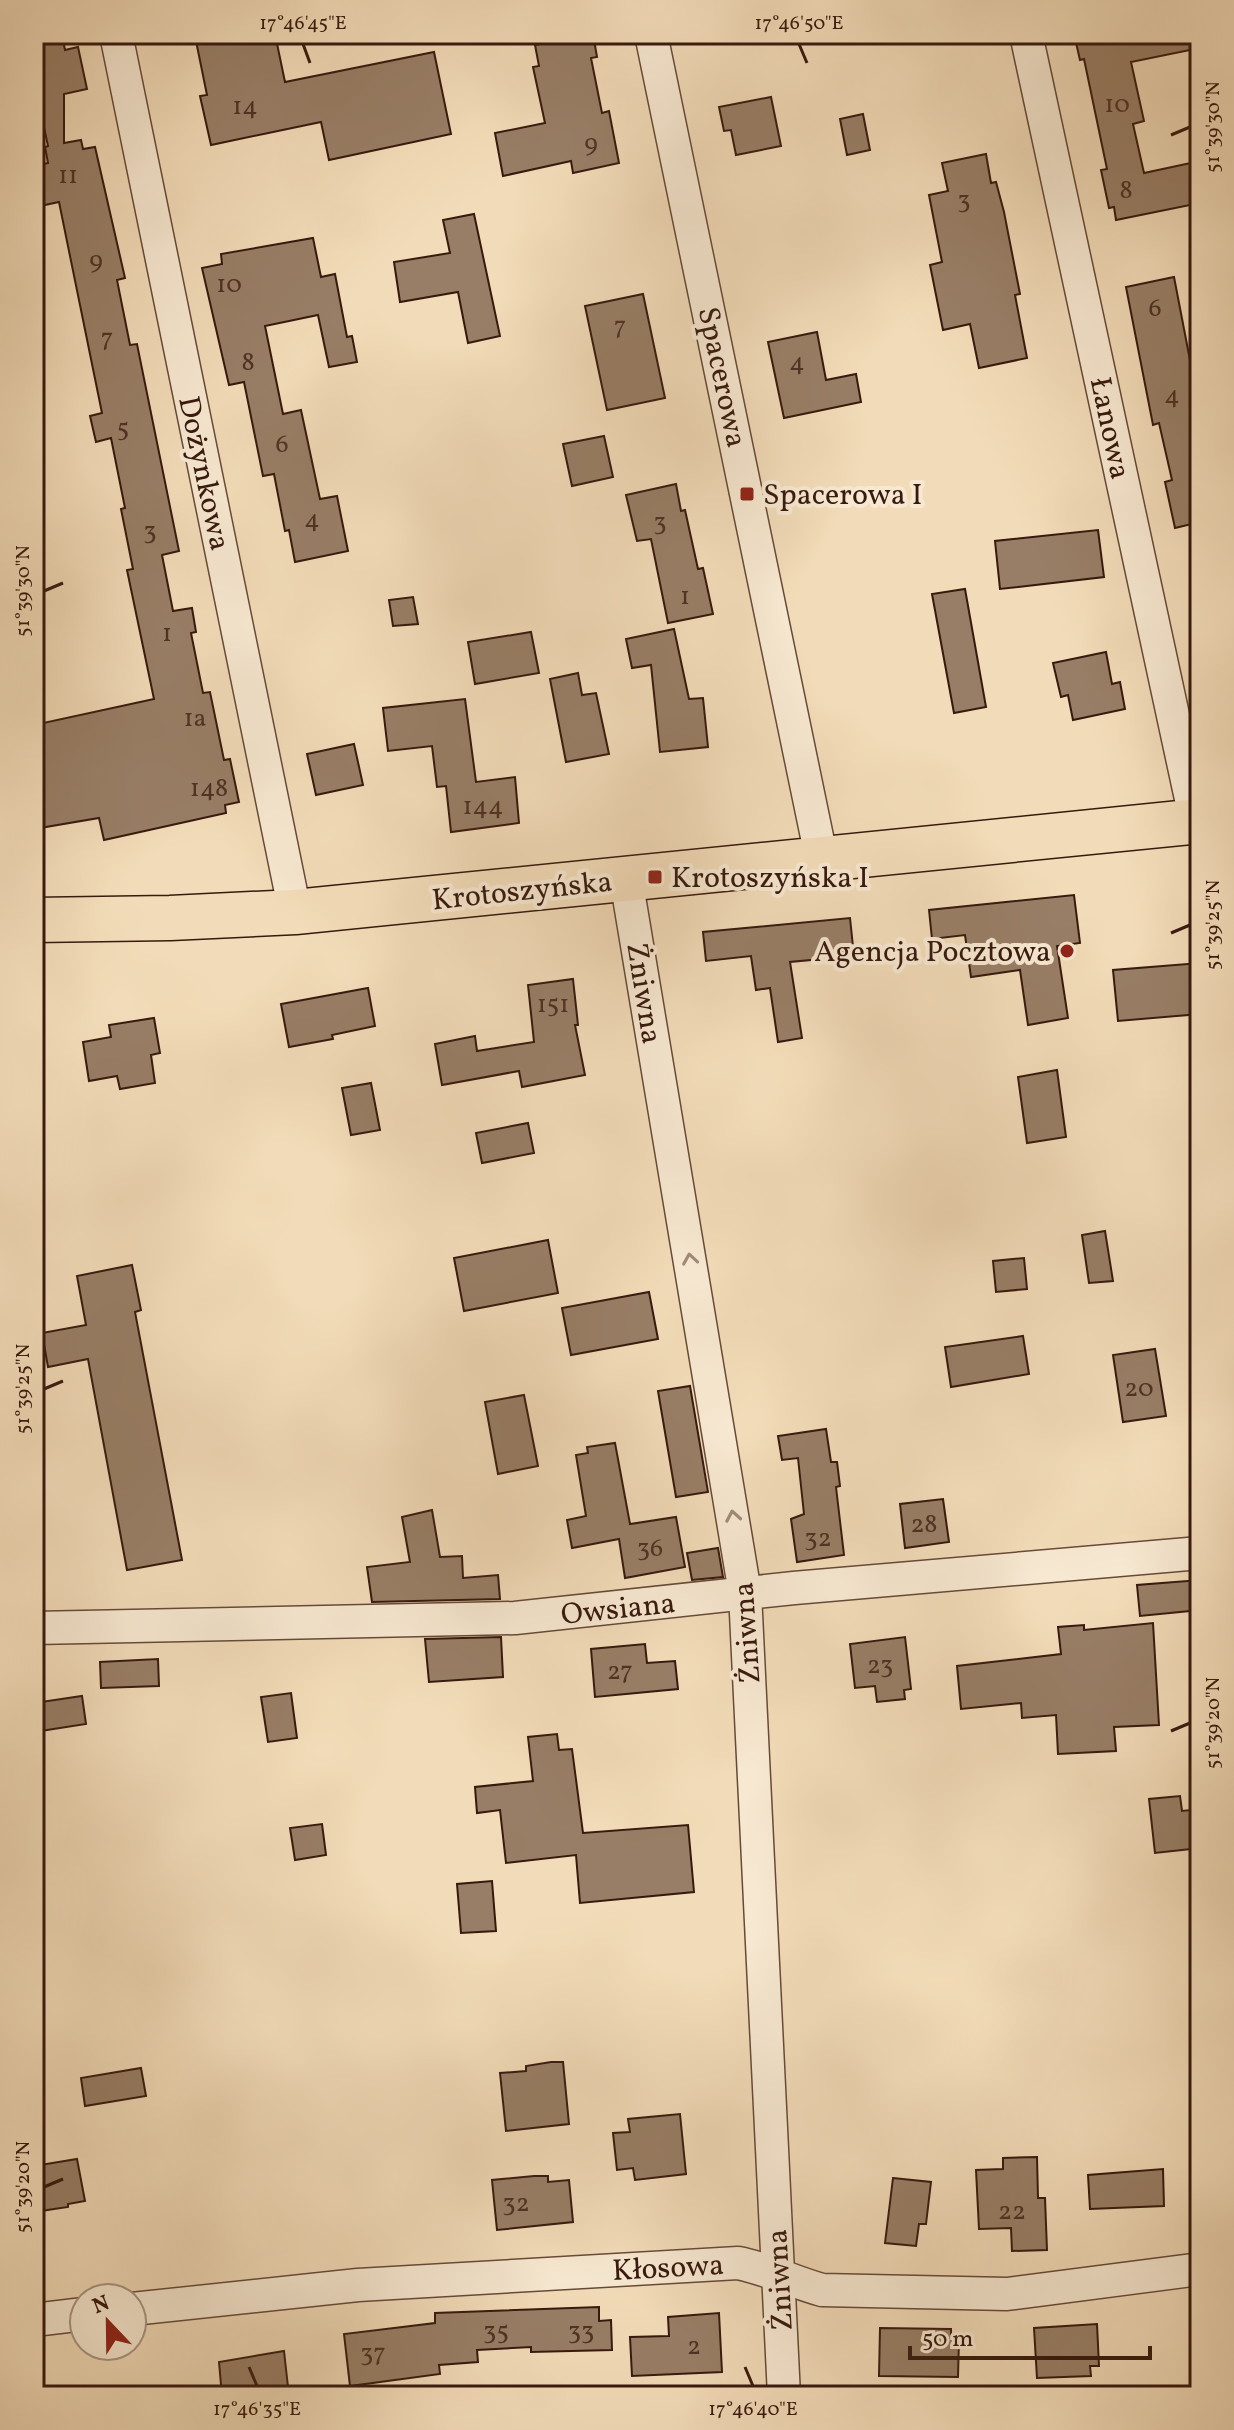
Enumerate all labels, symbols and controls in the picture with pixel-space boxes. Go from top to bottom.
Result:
text: 17°46'45"E [259,10,347,38]
text: 17°46'50"E [755,10,843,38]
text: 51°39'30"N [1200,81,1228,173]
house number: 10 [1104,87,1130,123]
house number: 14 [232,89,258,125]
house number: 9 [584,126,598,162]
house number: 11 [58,158,78,194]
house number: 8 [1119,173,1133,209]
house number: 3 [957,183,971,219]
house number: 9 [89,243,103,279]
house number: 10 [216,267,242,303]
house number: 6 [1148,291,1162,327]
street label: Spacerowa [686,303,756,452]
house number: 7 [614,309,626,345]
house number: 7 [101,321,113,357]
house number: 8 [241,345,255,381]
house number: 4 [789,345,805,381]
street label: Łanowa [1078,373,1140,483]
house number: 4 [1164,378,1180,414]
street label: Dożynkowa [166,392,240,554]
house number: 5 [117,411,129,447]
house number: 6 [275,427,289,463]
place label: Spacerowa I [763,475,922,517]
marker: Spacerowa I [738,485,756,503]
house number: 4 [304,502,320,538]
house number: 3 [653,505,667,541]
house number: 3 [143,514,157,550]
text: 51°39'30"N [10,545,38,637]
house number: 1 [680,579,690,615]
house number: 1 [162,616,172,652]
house number: 1a [183,701,207,737]
house number: 148 [190,771,228,807]
house number: 144 [462,789,504,825]
place label: Krotoszyńska I [671,858,869,900]
street label: Krotoszyńska [430,862,615,922]
marker: Krotoszyńska I [646,868,664,886]
text: 51°39'25"N [1200,880,1228,970]
place label: Agencja Pocztowa [814,932,1051,974]
street label: Żniwna [614,940,672,1047]
marker: Agencja Pocztowa [1058,942,1076,960]
house number: 151 [537,987,569,1023]
one-way arrow [682,1252,699,1266]
text: 51°39'25"N [10,1344,38,1434]
house number: 20 [1124,1371,1154,1407]
house number: 28 [910,1507,938,1543]
one-way arrow [725,1509,742,1522]
house number: 32 [804,1521,832,1557]
house number: 36 [637,1531,663,1567]
street label: Żniwna [723,1581,772,1685]
street label: Owsiana [559,1583,677,1637]
house number: 23 [867,1648,893,1684]
house number: 27 [607,1654,633,1690]
text: 51°39'20"N [1200,1677,1228,1769]
text: 51°39'20"N [10,2141,38,2233]
house number: 32 [502,2186,530,2222]
house number: 22 [998,2194,1026,2230]
street label: Żniwna [757,2228,805,2332]
street label: Kłosowa [611,2245,725,2293]
north arrow [68,2282,148,2362]
text: N [88,2288,115,2323]
scale bar [910,2310,1150,2360]
house number: 35 [483,2314,509,2350]
house number: 33 [568,2314,594,2350]
text: 50 m [922,2323,974,2357]
house number: 2 [687,2329,701,2365]
house number: 37 [360,2336,386,2372]
text: 17°46'35"E [213,2396,301,2424]
text: 17°46'40"E [708,2396,798,2424]

